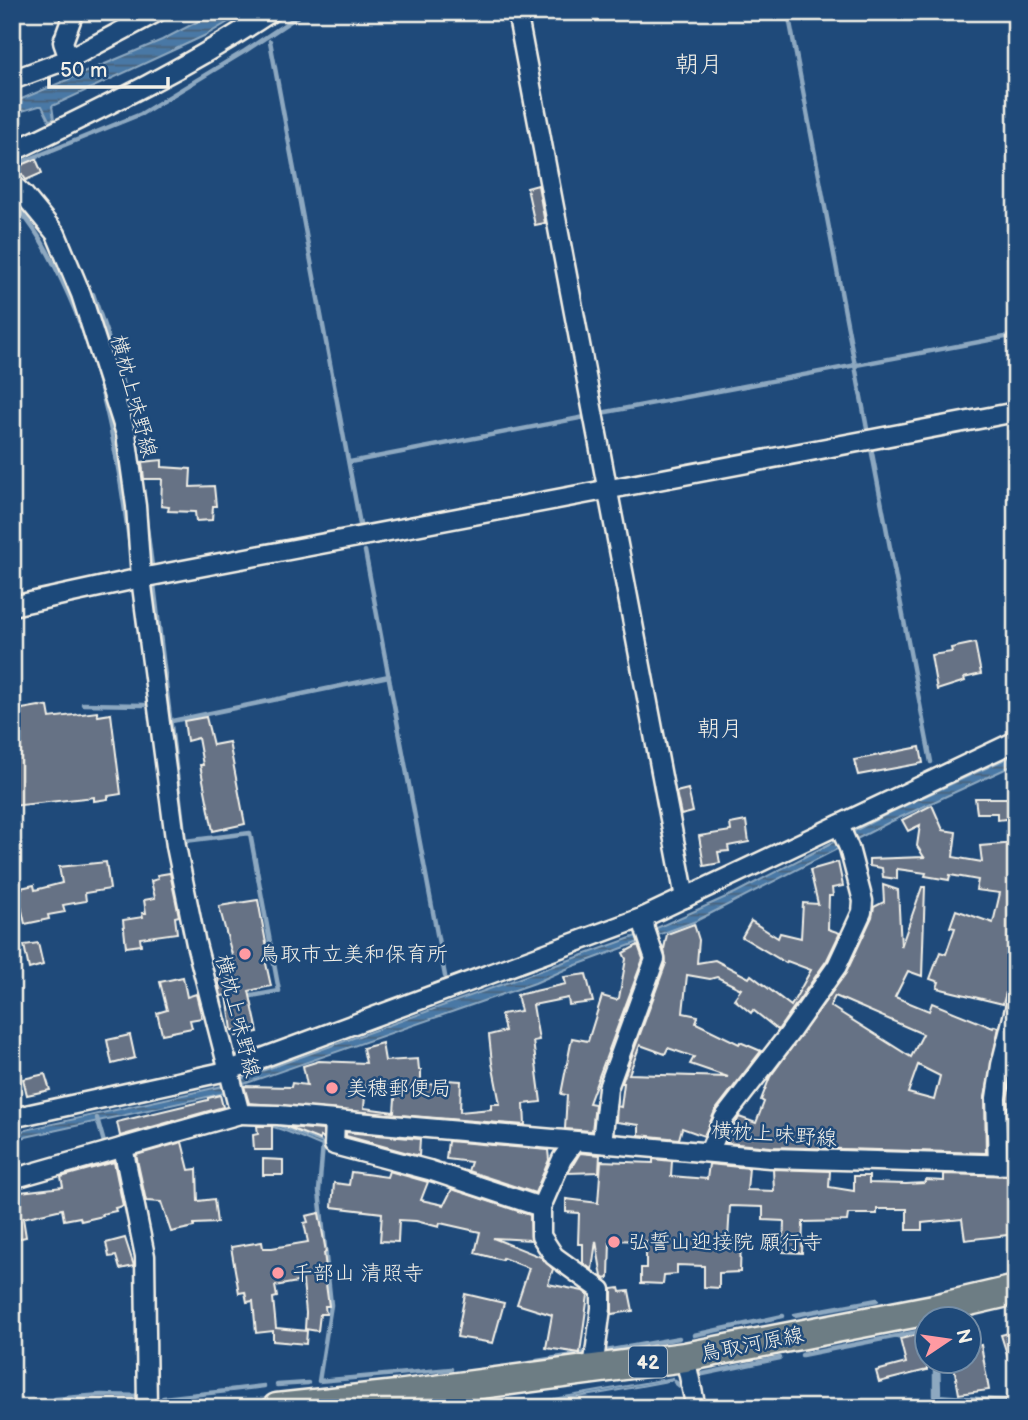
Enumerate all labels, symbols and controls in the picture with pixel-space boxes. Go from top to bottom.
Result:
scale bar [49,46,168,90]
district label: 朝月 [675,50,723,79]
text: 50 m [60,58,107,83]
street label: 横枕上味野線 [105,332,162,460]
district label: 朝月 [697,715,743,743]
place label: 鳥取市立美和保育所 [259,942,448,967]
marker: 鳥取市立美和保育所 [237,946,253,962]
street label: 横枕上味野線 [210,952,265,1080]
place label: 美穂郵便局 [346,1076,451,1101]
marker: 美穂郵便局 [324,1080,340,1096]
street label: 横枕上味野線 [710,1118,838,1151]
place label: 弘誓山迎接院 願行寺 [628,1230,823,1255]
marker: 弘誓山迎接院 願行寺 [606,1234,622,1250]
place label: 千部山 清照寺 [292,1261,424,1286]
marker: 千部山 清照寺 [270,1265,286,1281]
north arrow [912,1304,982,1374]
street label: 鳥取河原線 [698,1322,806,1367]
text: N [950,1327,976,1346]
road number: 42 [629,1346,667,1378]

